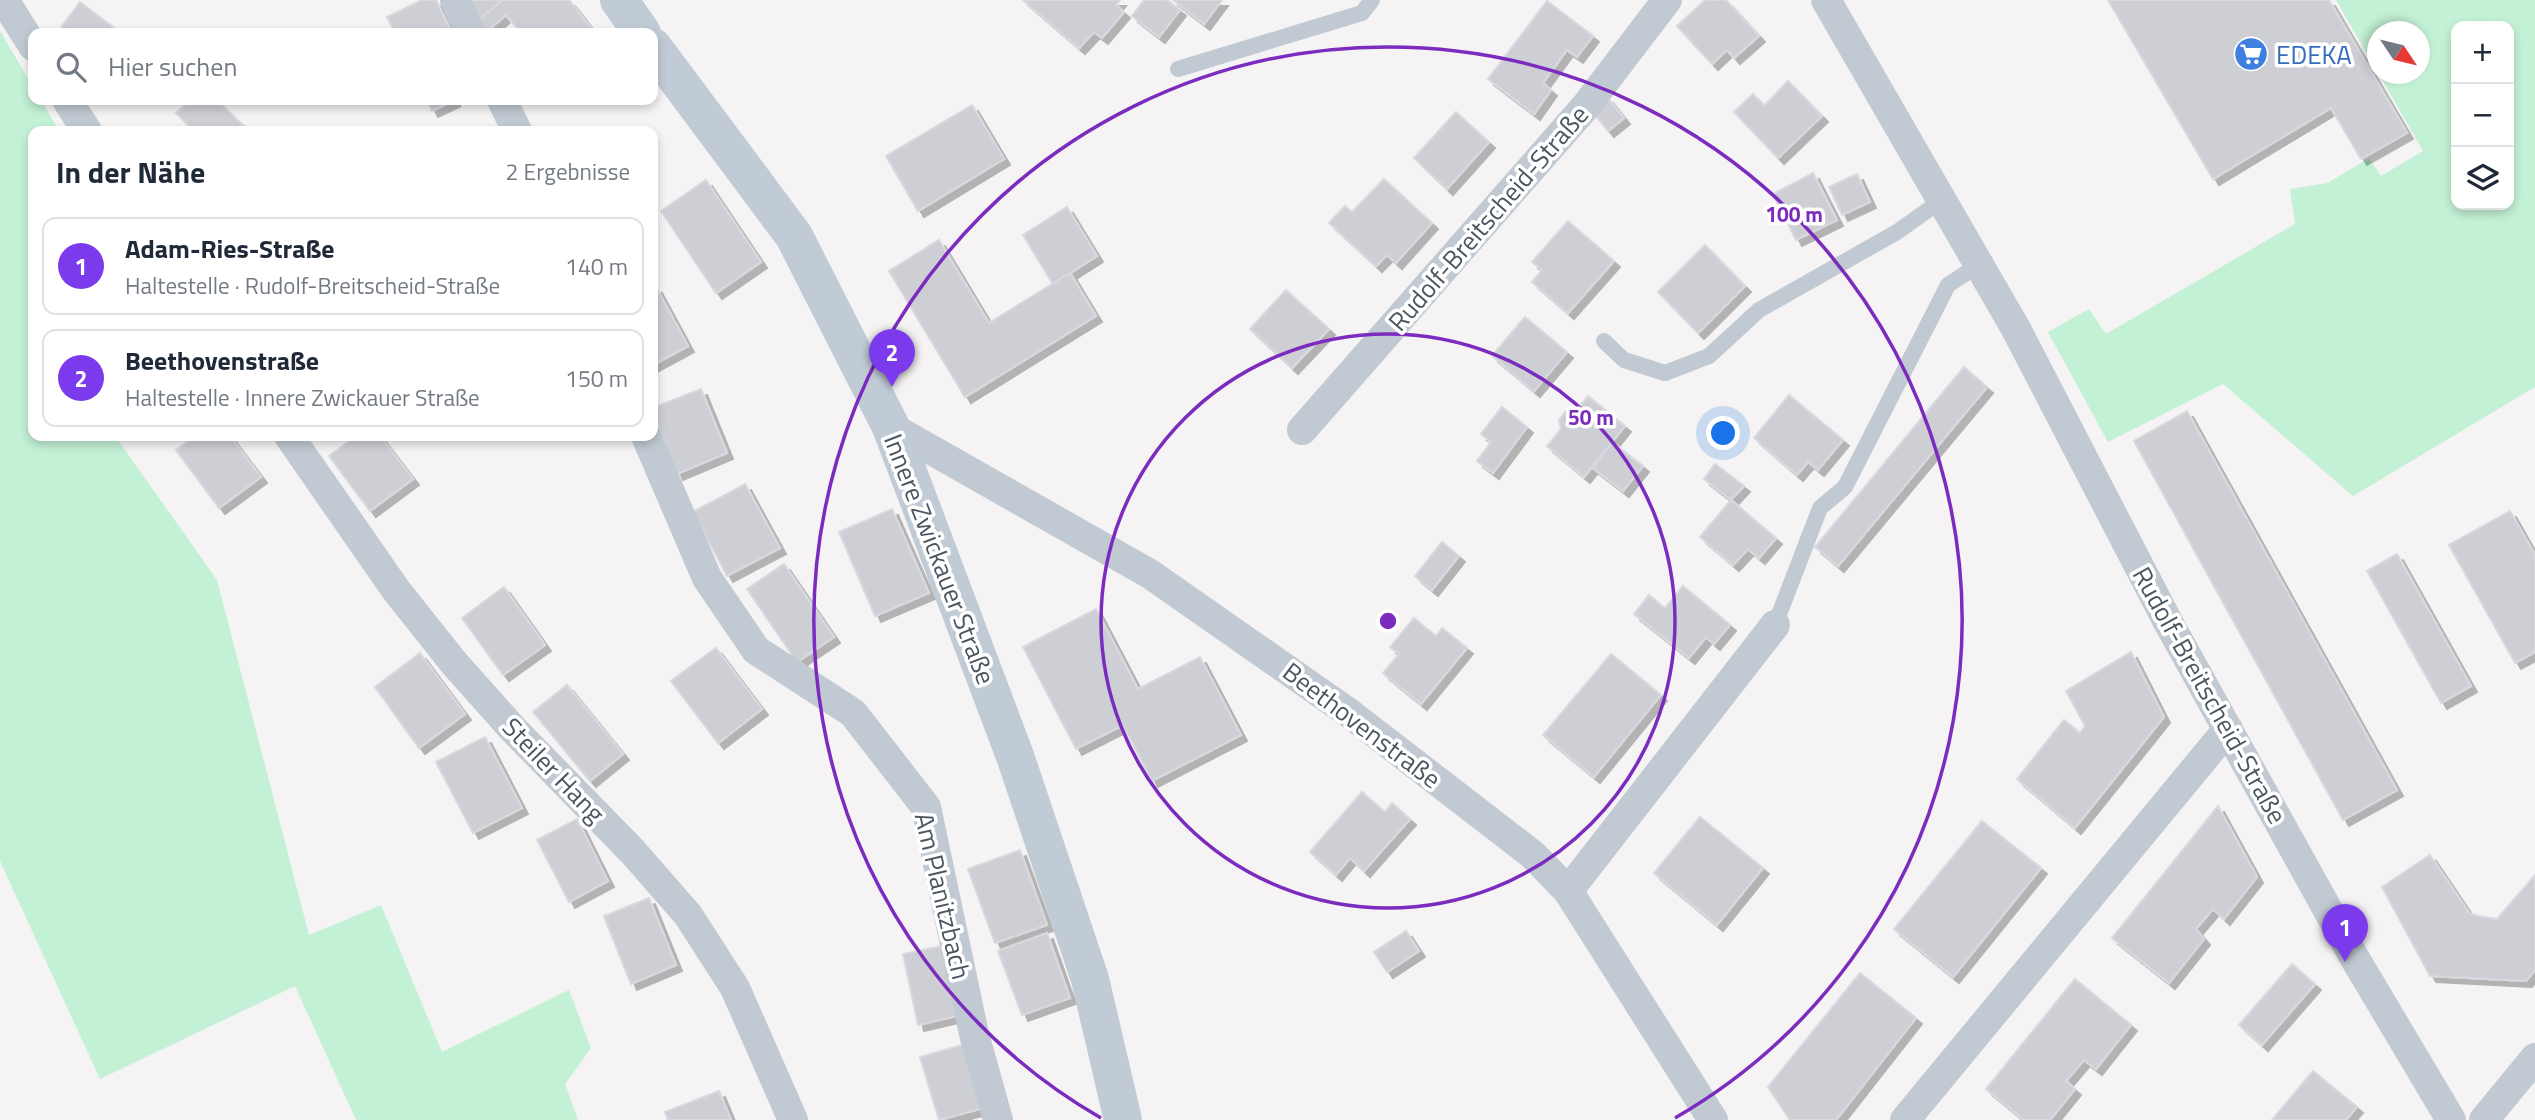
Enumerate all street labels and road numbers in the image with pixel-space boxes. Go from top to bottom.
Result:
street label: Rudolf-Breitscheid-Straße [1379,96,1597,340]
street label: Innere Zwickauer Straße [874,428,1006,690]
street label: Rudolf-Breitscheid-Straße [2123,559,2297,831]
street label: Beethovenstraße [1275,652,1449,798]
street label: Steiler Hang [494,708,614,832]
street label: Am Planitzbach [905,809,981,983]

